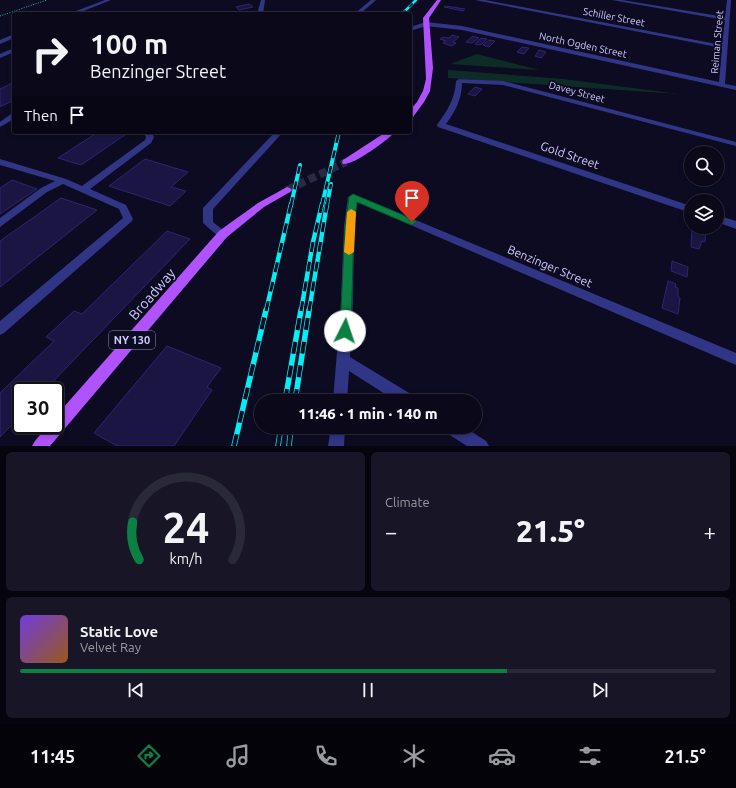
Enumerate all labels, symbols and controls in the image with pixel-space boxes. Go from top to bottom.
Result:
street label: Schiller Street [582,6,646,28]
street label: Reiman Street [709,10,725,74]
icon: right [24,28,76,80]
text: 100 m [90,28,168,59]
street label: North Ogden Street [538,30,628,60]
text: Benzinger Street [90,61,226,81]
street label: Davey Street [548,79,606,105]
icon: arrive [66,104,88,126]
text: Then [24,107,58,124]
street label: Gold Street [539,139,601,171]
map controls [684,146,724,234]
button: search [684,146,724,186]
pin [395,181,429,222]
icon: arrive [401,187,423,209]
button: layers [684,194,724,234]
street label: Benzinger Street [506,242,595,290]
street label: Broadway [125,265,179,323]
position arrow [324,310,366,352]
road number: NY 130 [109,331,155,349]
speed limit sign: 30 [12,382,64,434]
text: 11:46 · 1 min · 140 m [298,405,438,422]
text: Climate [385,495,430,509]
text: 24 [162,503,209,550]
text: 21.5° [516,514,585,548]
text: − [385,519,397,544]
text: + [704,519,716,544]
text: km/h [169,550,202,566]
text: Static Love [80,623,158,640]
text: Velvet Ray [80,640,141,654]
icon: previous [125,679,147,701]
icon: pause [357,679,379,701]
icon: next [589,679,611,701]
icon: directions [135,742,163,770]
icon: music [224,742,252,770]
icon: phone [312,742,340,770]
icon: climate [400,742,428,770]
icon: car [488,742,516,770]
icon: filters [576,742,604,770]
text: 11:45 [30,746,75,766]
text: 21.5° [665,746,706,766]

